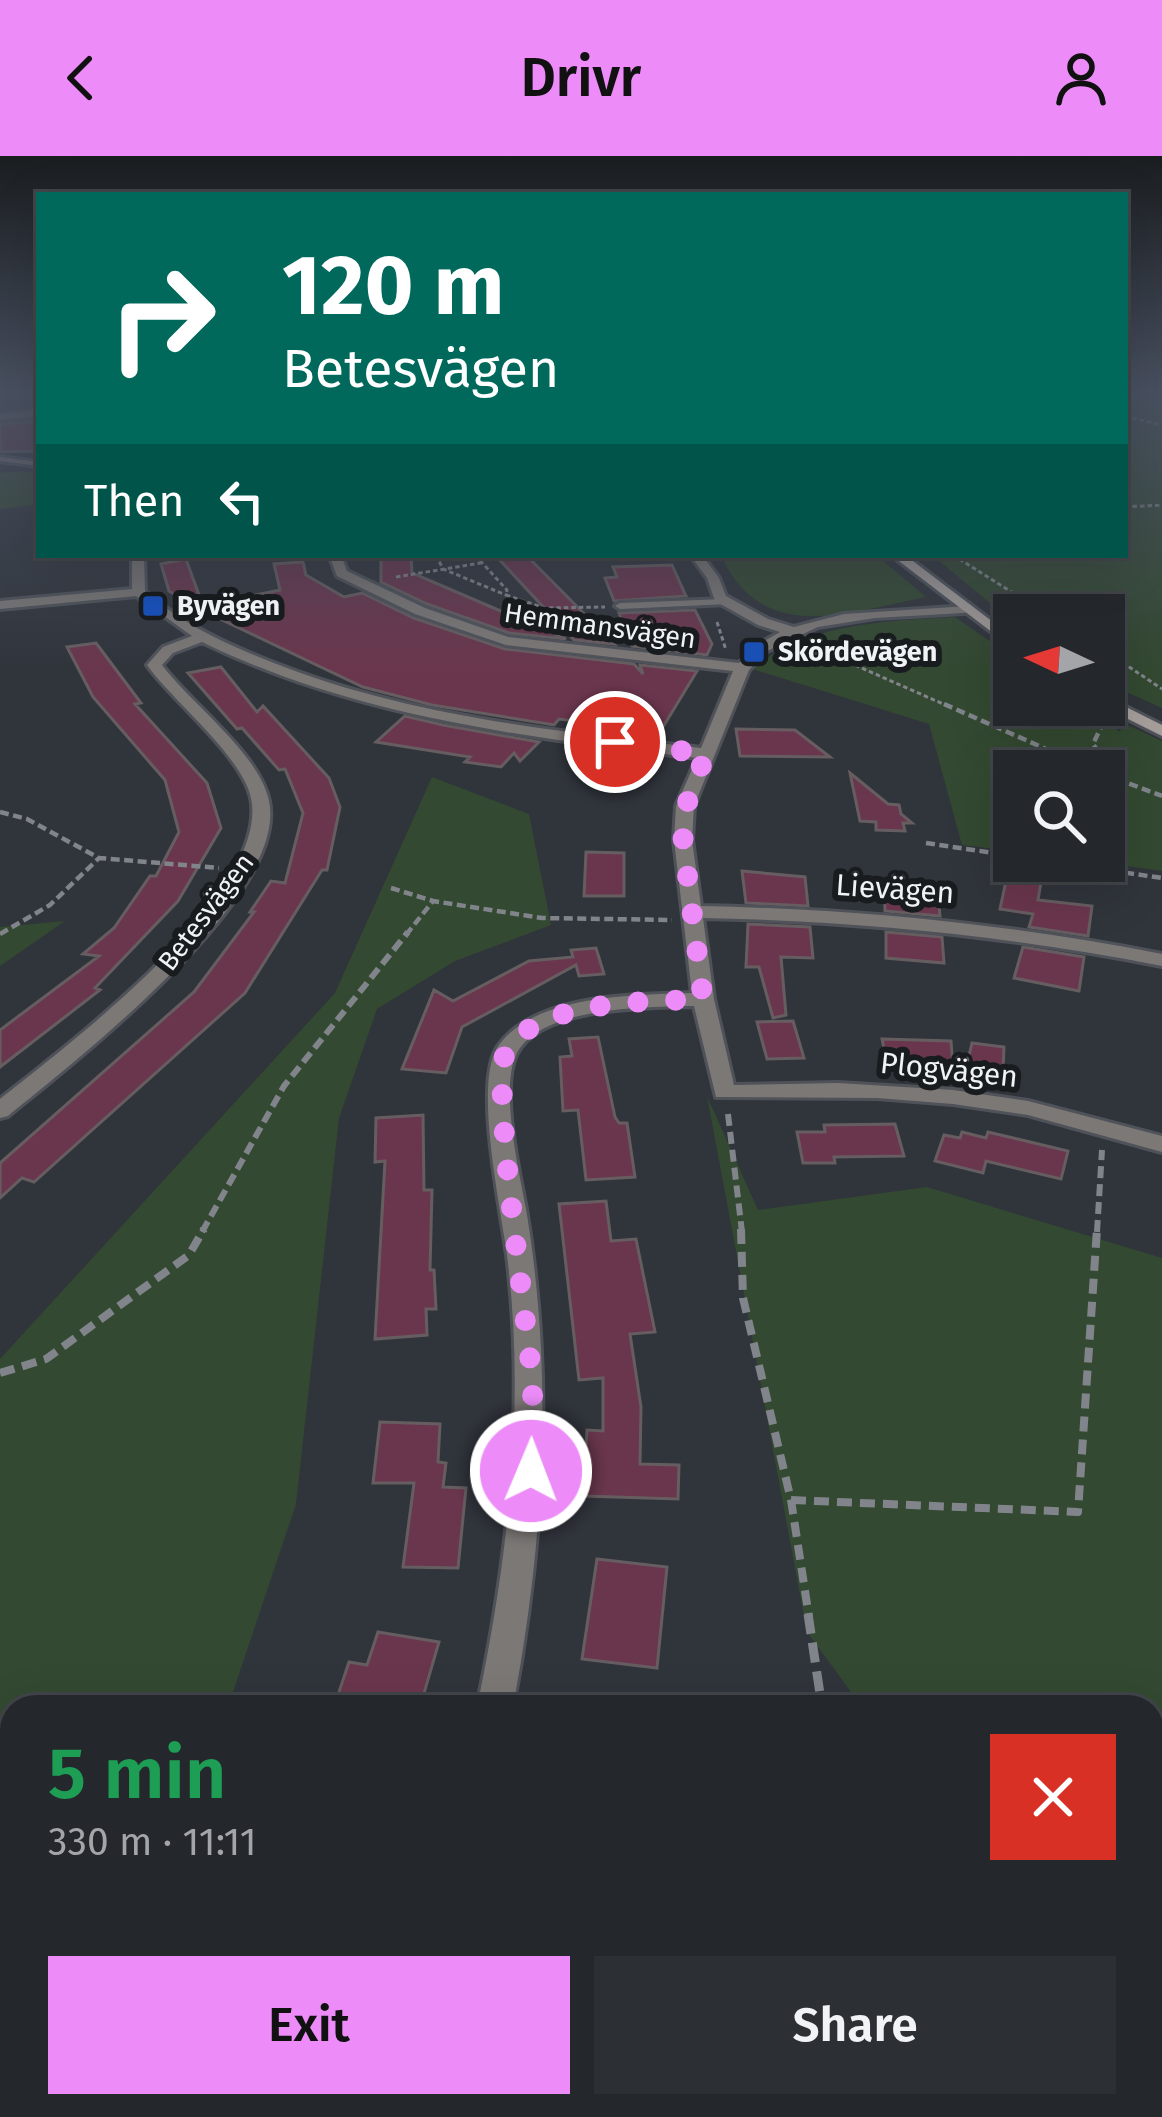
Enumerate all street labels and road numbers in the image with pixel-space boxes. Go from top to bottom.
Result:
street label: Hemmansvägen [502,597,698,655]
street label: Betesvägen [151,847,261,977]
street label: Lievägen [834,867,956,911]
street label: Plogvägen [878,1045,1020,1095]

